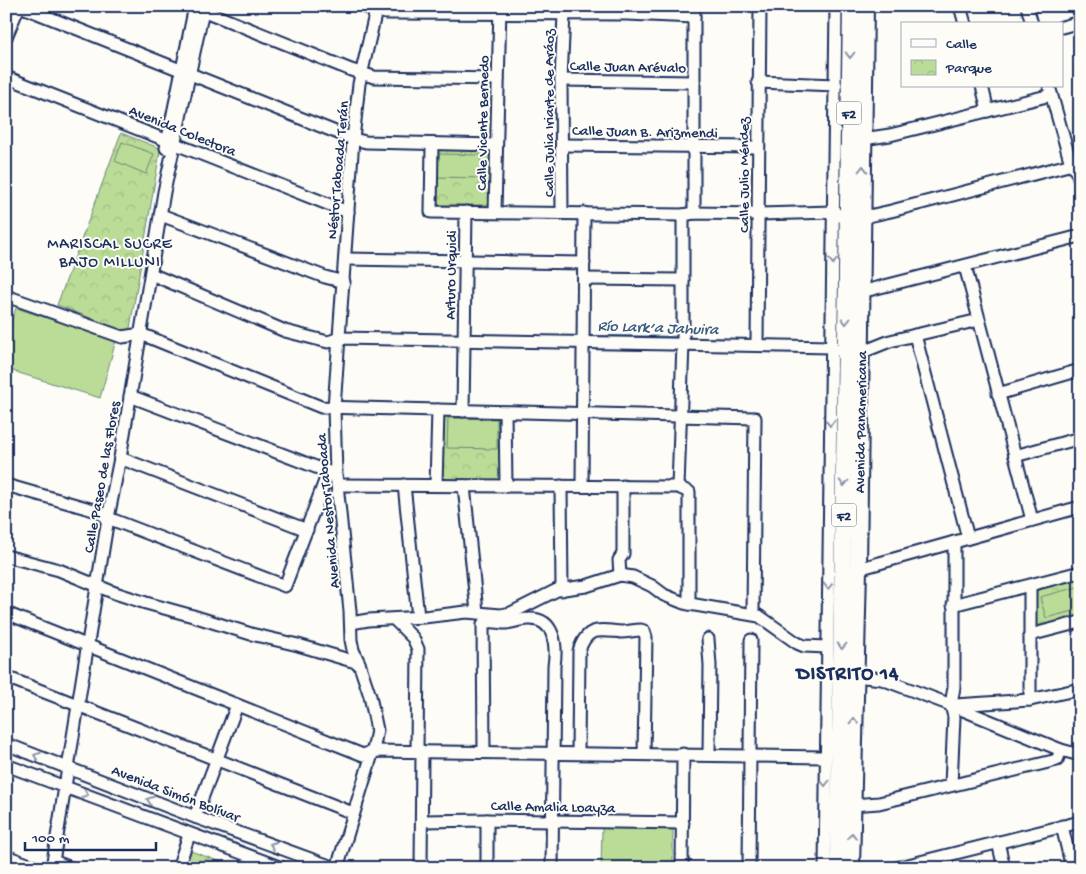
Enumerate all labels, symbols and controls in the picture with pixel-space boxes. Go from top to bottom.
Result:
legend [901,22,1064,88]
street label: Calle Julia Iriarte de Aráoz [541,29,559,197]
text: Calle [946,36,977,54]
one-way arrow [845,52,855,59]
street label: Calle Vicente Bernedo [474,55,494,191]
street label: Calle Juan Arévalo [570,58,686,78]
text: Parque [945,60,992,78]
street label: Néstor Taboada Terán [324,100,354,240]
street label: Avenida Colectora [126,102,239,162]
road number: F2 [836,102,862,125]
street label: Calle Julio Méndez [736,117,754,233]
street label: Calle Juan B. Arizmendi [572,123,718,143]
one-way arrow [857,165,868,173]
street label: Arturo Urquidi [442,230,462,320]
district label: MARISCAL SUCRE BAJO MILLUNI [47,236,173,273]
one-way arrow [828,258,838,265]
one-way arrow [841,317,852,325]
water label: Río Lark’a Jahuira [597,318,720,341]
street label: Avenida Panamericana [852,350,872,493]
street label: Calle Paseo de las Flores [81,400,125,555]
one-way arrow [825,420,835,428]
street label: Avenida Nestor Taboada [313,432,345,589]
one-way arrow [839,480,849,487]
road number: F2 [832,504,856,526]
one-way arrow [823,582,833,590]
one-way arrow [837,642,847,650]
district label: DISTRITO 14 [794,664,900,687]
one-way arrow [849,717,859,725]
one-way arrow [33,752,42,762]
street label: Avenida Simón Bolívar [109,762,243,828]
one-way arrow [820,780,830,788]
one-way arrow [80,788,89,799]
one-way arrow [146,795,155,806]
street label: Calle Amalia Loayza [491,798,616,818]
scale bar [25,819,156,851]
text: 100 m [31,830,70,848]
one-way arrow [847,832,857,840]
one-way arrow [269,841,278,851]

